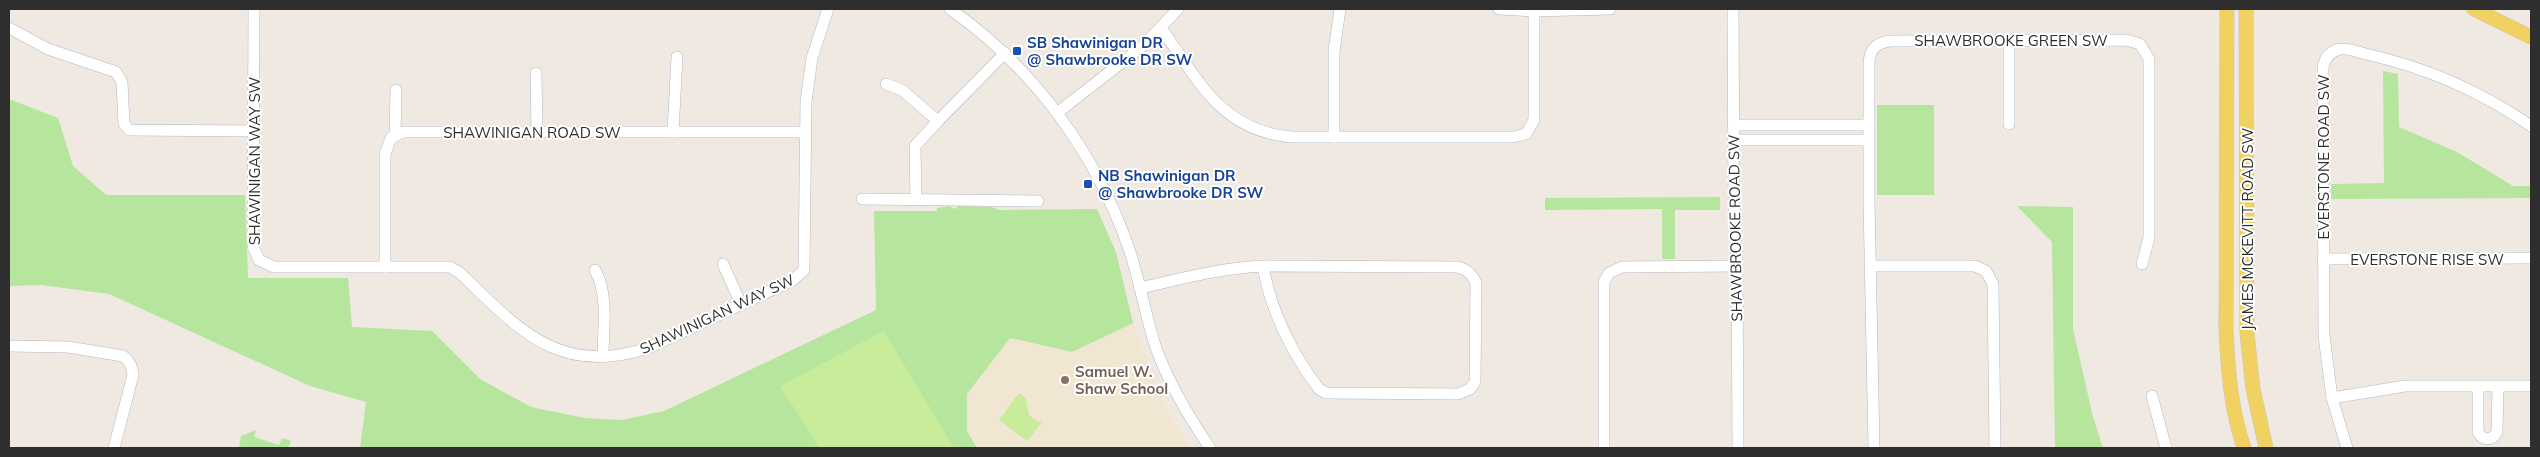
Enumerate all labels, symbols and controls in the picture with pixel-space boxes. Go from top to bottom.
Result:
street label: SHAWBROOKE GREEN SW [1914,31,2108,50]
place label: SB Shawinigan DR @ Shawbrooke DR SW [1027,33,1193,69]
marker: SB Shawinigan DR @ Shawbrooke DR SW [1011,45,1023,57]
street label: EVERSTONE ROAD SW [2314,74,2333,240]
street label: SHAWINIGAN WAY SW [245,76,264,245]
street label: SHAWINIGAN ROAD SW [443,123,621,142]
street label: JAMES MCKEVITT ROAD SW [2238,127,2257,330]
street label: SHAWBROOKE ROAD SW [1724,134,1746,322]
place label: NB Shawinigan DR @ Shawbrooke DR SW [1098,166,1264,202]
marker: NB Shawinigan DR @ Shawbrooke DR SW [1082,178,1094,190]
street label: EVERSTONE RISE SW [2350,250,2504,269]
street label: SHAWINIGAN WAY SW [637,270,798,358]
place label: Samuel W. Shaw School [1075,362,1168,398]
marker: Samuel W. Shaw School [1059,374,1071,386]

